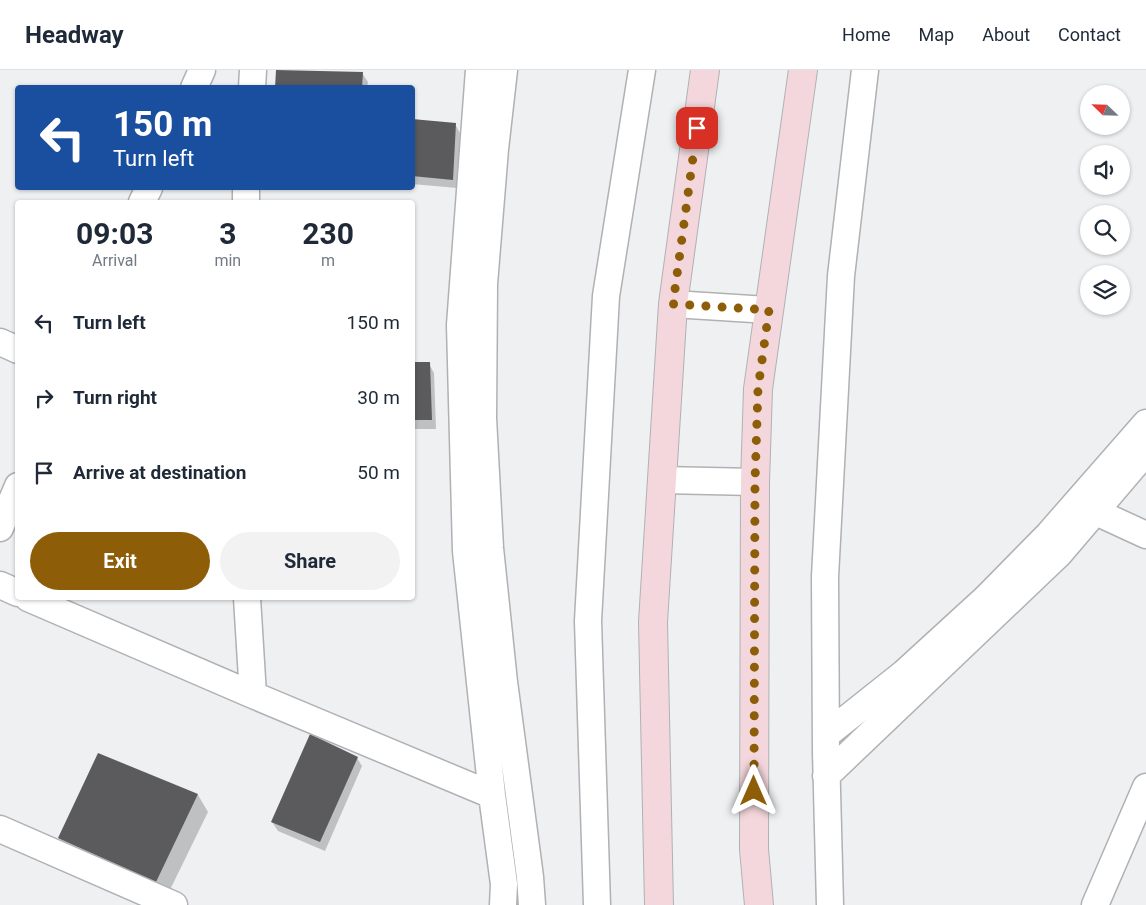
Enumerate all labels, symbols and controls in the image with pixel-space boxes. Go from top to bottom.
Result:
text: Headway [25,21,124,49]
text: Home [842,24,891,45]
text: Map [919,24,954,45]
text: About [982,24,1030,45]
text: Contact [1058,24,1121,45]
north arrow [1080,85,1130,135]
map controls [1080,85,1130,315]
text: 150 m [113,104,212,145]
icon: left [30,105,95,170]
pin [676,107,718,149]
icon: arrive [683,114,711,142]
button: sound [1080,145,1130,195]
text: Turn left [113,146,194,171]
button: search [1080,205,1130,255]
text: 09:03 [76,216,153,251]
text: 3 [219,216,236,251]
text: 230 [302,216,354,251]
text: Arrival [92,251,137,270]
text: min [214,251,241,270]
text: m [321,251,335,270]
button: layers [1080,265,1130,315]
icon: left [30,309,58,337]
text: Turn left [73,311,146,334]
text: 150 m [347,311,400,334]
icon: right [30,384,58,412]
text: Turn right [73,386,157,409]
text: 30 m [357,386,400,409]
icon: arrive [30,459,58,487]
text: Arrive at destination [73,461,246,484]
text: 50 m [357,461,400,484]
button: Exit [30,532,210,590]
button: Share [220,532,400,590]
position arrow [727,764,779,816]

